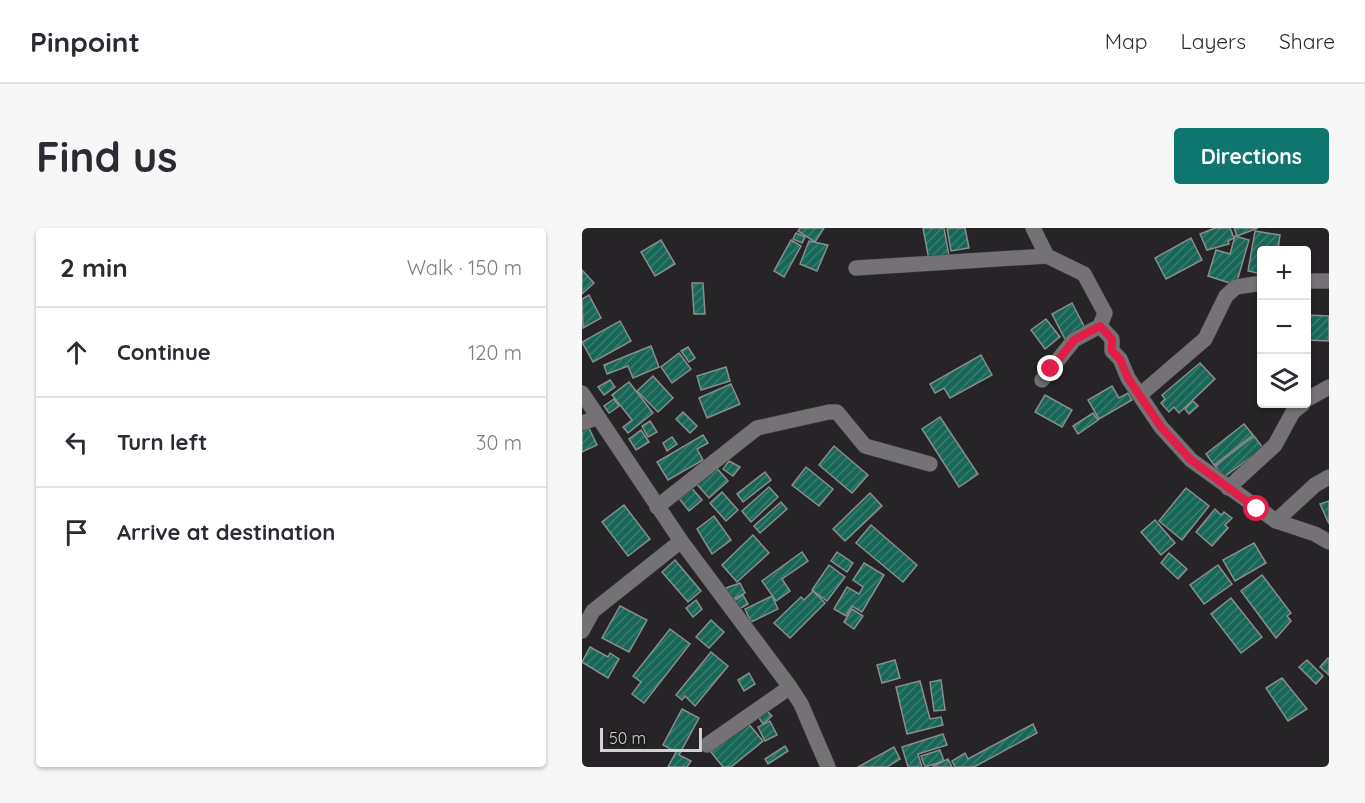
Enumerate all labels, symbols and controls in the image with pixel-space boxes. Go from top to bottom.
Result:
text: Pinpoint [30,24,140,59]
text: Map [1105,28,1148,54]
text: Layers [1181,28,1246,54]
text: Share [1279,28,1335,54]
button: Directions [1174,128,1329,184]
text: Find us [36,130,178,183]
map controls [1257,246,1311,408]
button: + [1257,246,1311,300]
text: 2 min [60,251,128,284]
text: Walk · 150 m [407,255,522,280]
button: − [1257,300,1311,354]
icon: ahead [60,336,93,369]
text: Continue [117,338,211,366]
text: 120 m [468,340,522,365]
button: layers [1257,354,1311,408]
route end [1037,355,1063,381]
icon: left [60,426,93,459]
text: Turn left [117,428,207,456]
text: 30 m [476,430,522,455]
route start [1243,495,1269,521]
icon: arrive [60,516,93,549]
text: Arrive at destination [117,518,335,546]
scale bar [600,725,702,752]
text: 50 m [609,728,646,748]

